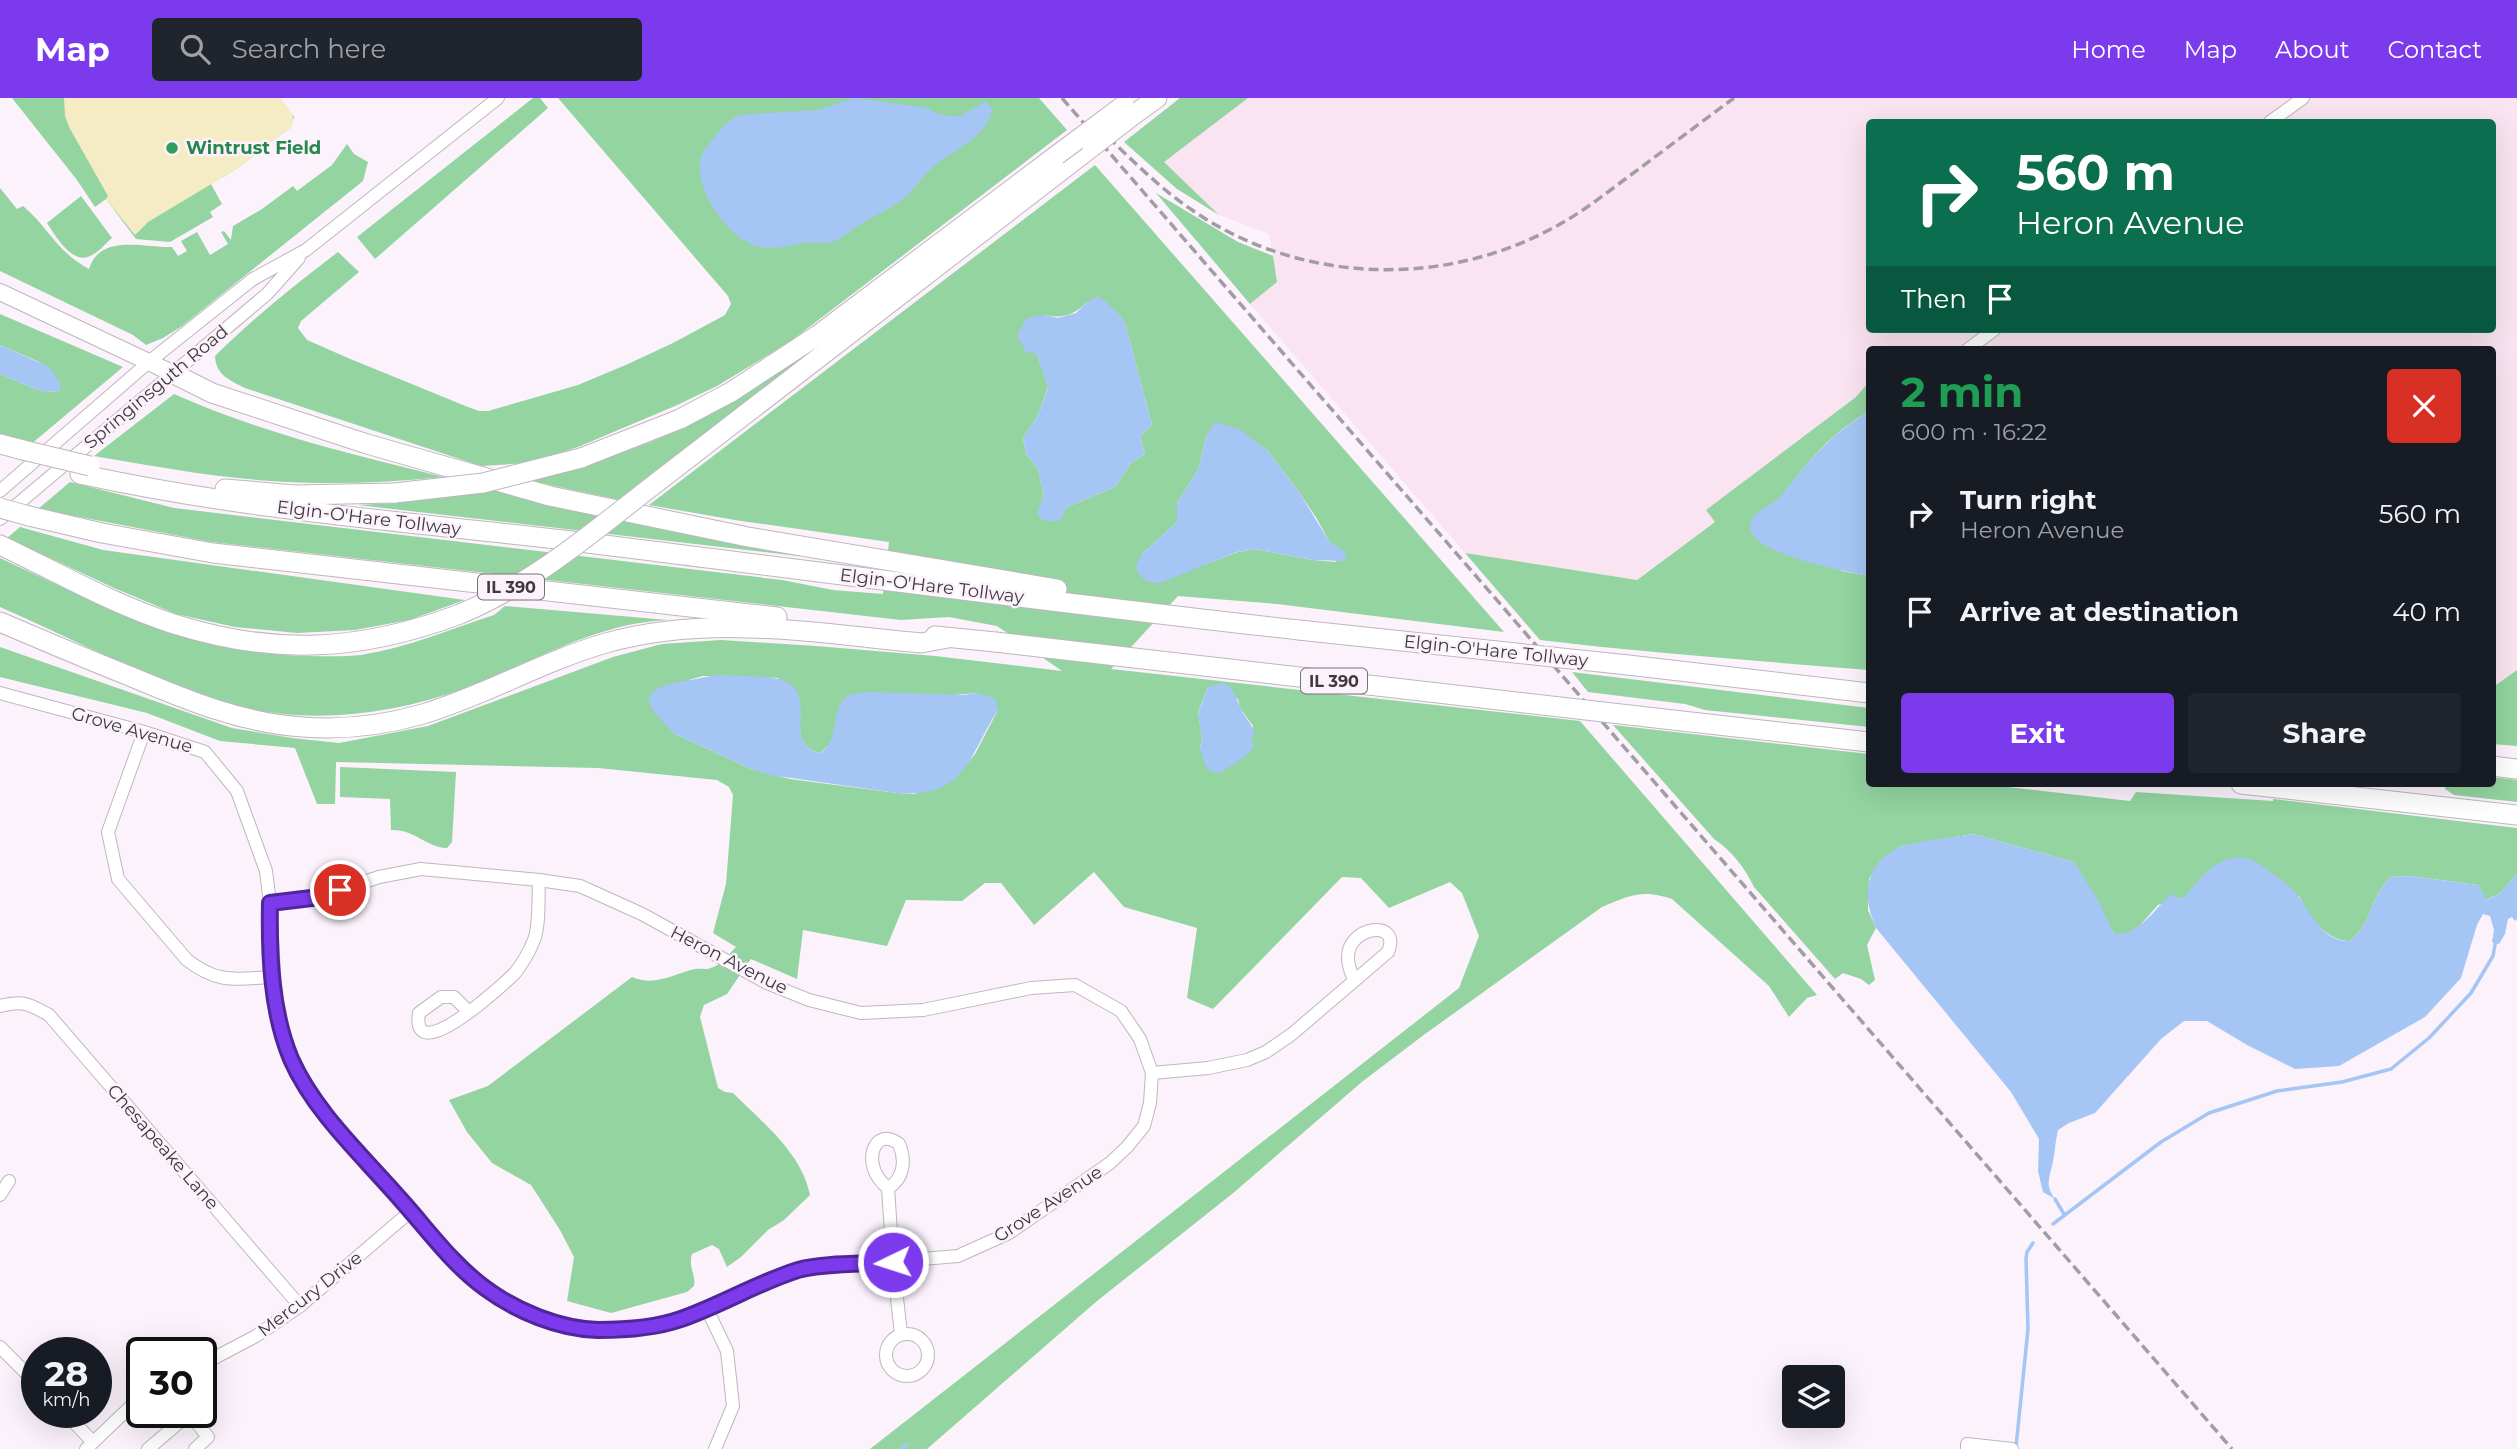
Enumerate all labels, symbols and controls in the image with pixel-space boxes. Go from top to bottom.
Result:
search box [152,18,642,81]
text: Map [35,29,110,69]
icon: search [176,30,214,68]
text: Search here [232,33,386,65]
text: Home [2071,35,2146,64]
text: Map [2184,35,2237,64]
text: About [2275,35,2349,64]
text: Contact [2387,35,2482,64]
place label: Wintrust Field [186,137,321,159]
marker: Wintrust Field [164,140,180,156]
text: 560 m [2016,143,2175,202]
icon: right [1901,147,1992,238]
text: Heron Avenue [2016,203,2245,242]
icon: arrive [1981,280,2019,318]
text: Then [1901,283,1967,315]
street label: Springinsguth Road [80,320,232,454]
text: 2 min [1901,366,2023,418]
button: close [2387,369,2461,443]
text: 600 m · 16:22 [1901,418,2047,446]
text: Turn right [1960,484,2096,516]
icon: right [1901,495,1939,533]
street label: Elgin-O'Hare Tollway [276,496,463,540]
text: 560 m [2379,498,2461,530]
text: Heron Avenue [1960,516,2124,544]
street label: Elgin-O'Hare Tollway [839,564,1026,608]
road number: IL 390 [478,574,544,600]
icon: arrive [1901,593,1939,631]
text: Arrive at destination [1960,596,2239,628]
text: 40 m [2392,596,2461,628]
street label: Elgin-O'Hare Tollway [1403,630,1590,672]
road number: IL 390 [1301,668,1367,694]
button: Exit [1901,693,2174,773]
button: Share [2188,693,2461,773]
street label: Grove Avenue [69,702,195,758]
pin [310,860,370,920]
icon: arrive [321,871,359,909]
street label: Heron Avenue [667,921,791,999]
street label: Chesapeake Lane [103,1080,223,1214]
street label: Grove Avenue [990,1161,1106,1247]
position arrow [856,1225,930,1299]
street label: Mercury Drive [254,1246,367,1341]
speed limit sign: 30 [126,1337,217,1428]
text: 28 [45,1352,88,1395]
map controls [1782,1365,1845,1428]
button: layers [1782,1365,1845,1428]
text: km/h [42,1389,91,1411]

